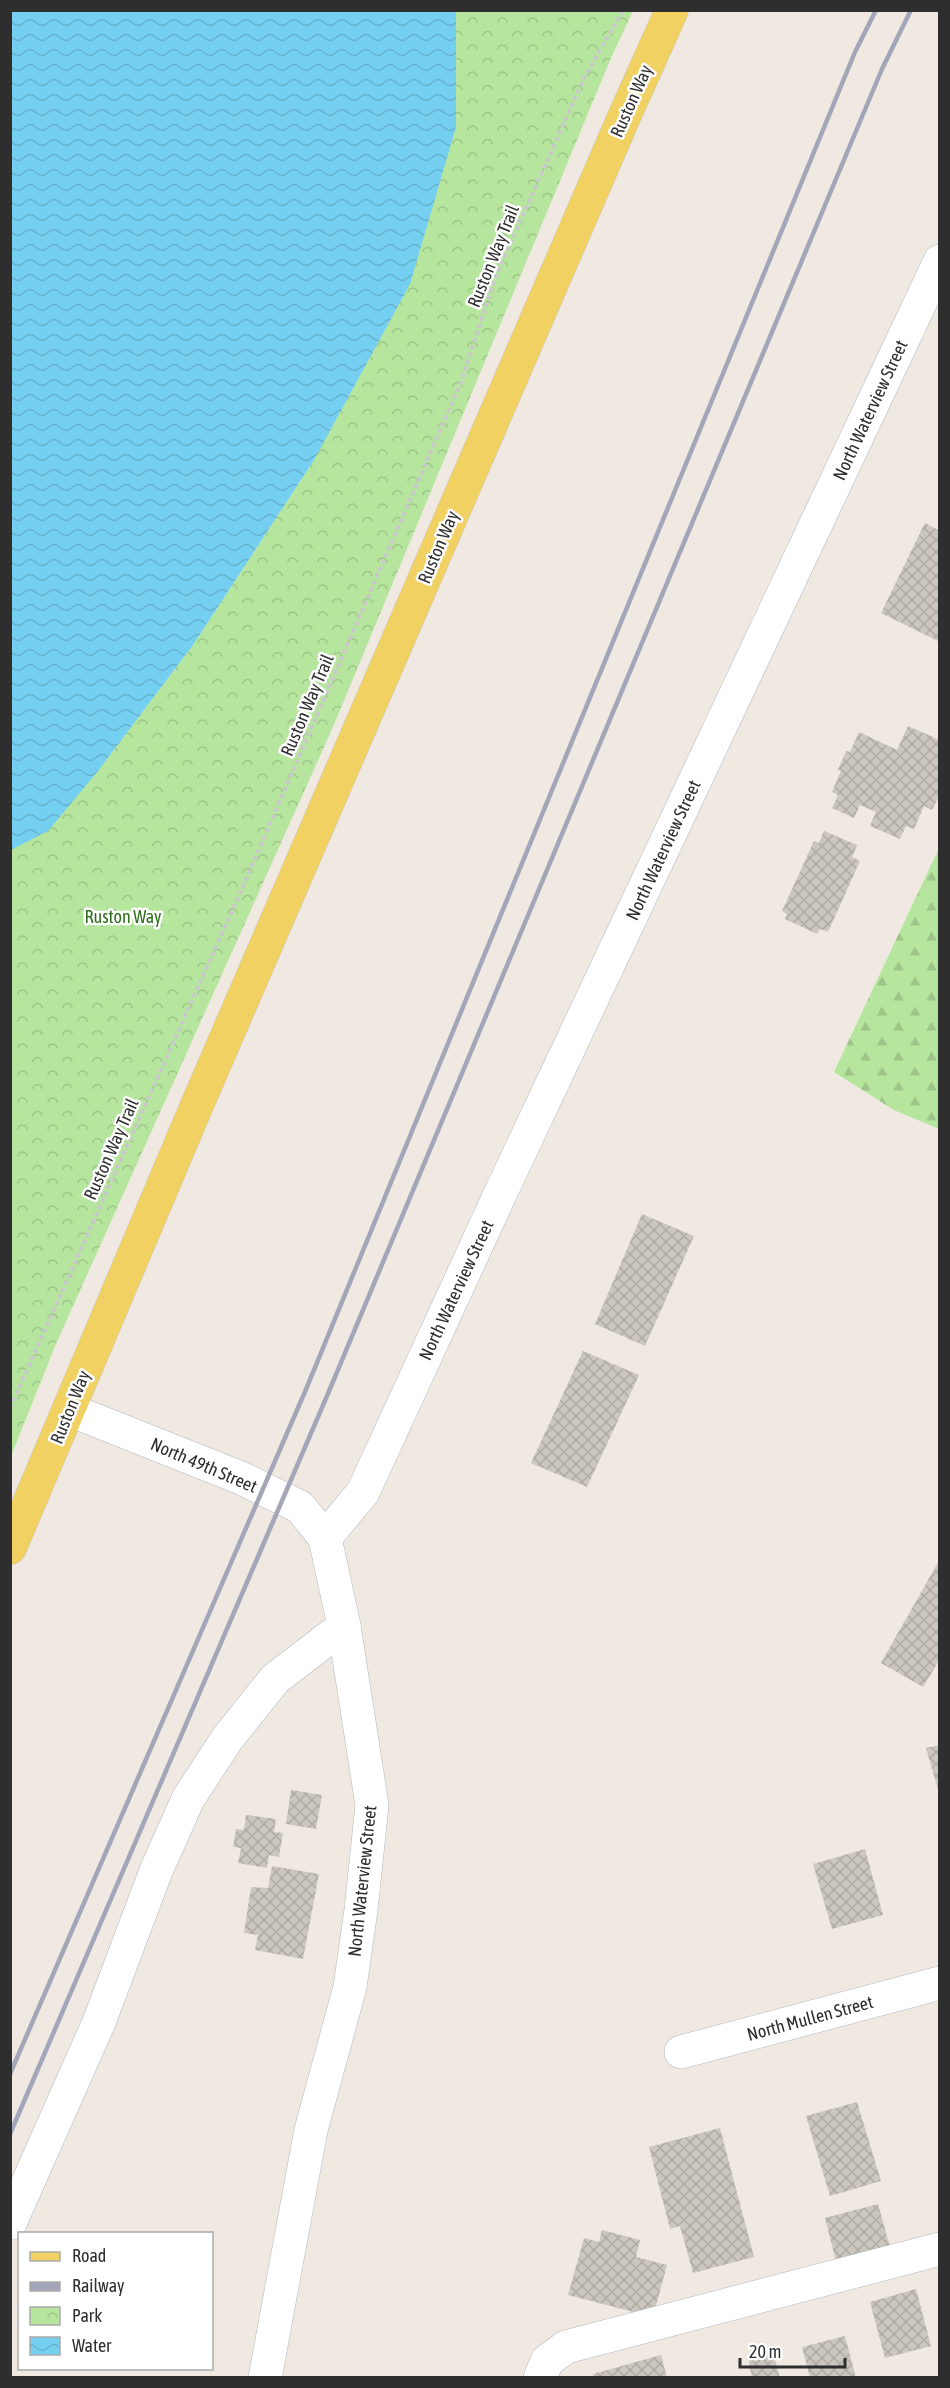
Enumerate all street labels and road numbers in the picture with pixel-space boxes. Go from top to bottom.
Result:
street label: Ruston Way [606,62,656,140]
street label: Ruston Way Trail [463,202,523,310]
street label: North Waterview Street [828,337,912,483]
street label: Ruston Way [413,507,463,587]
street label: Ruston Way Trail [276,651,338,759]
street label: North Waterview Street [621,777,705,923]
street label: Ruston Way Trail [79,1095,143,1203]
street label: North Waterview Street [414,1217,498,1363]
street label: Ruston Way [46,1367,94,1447]
street label: North 49th Street [148,1433,260,1497]
street label: North Waterview Street [344,1804,380,1958]
street label: North Mullen Street [745,1991,875,2045]

